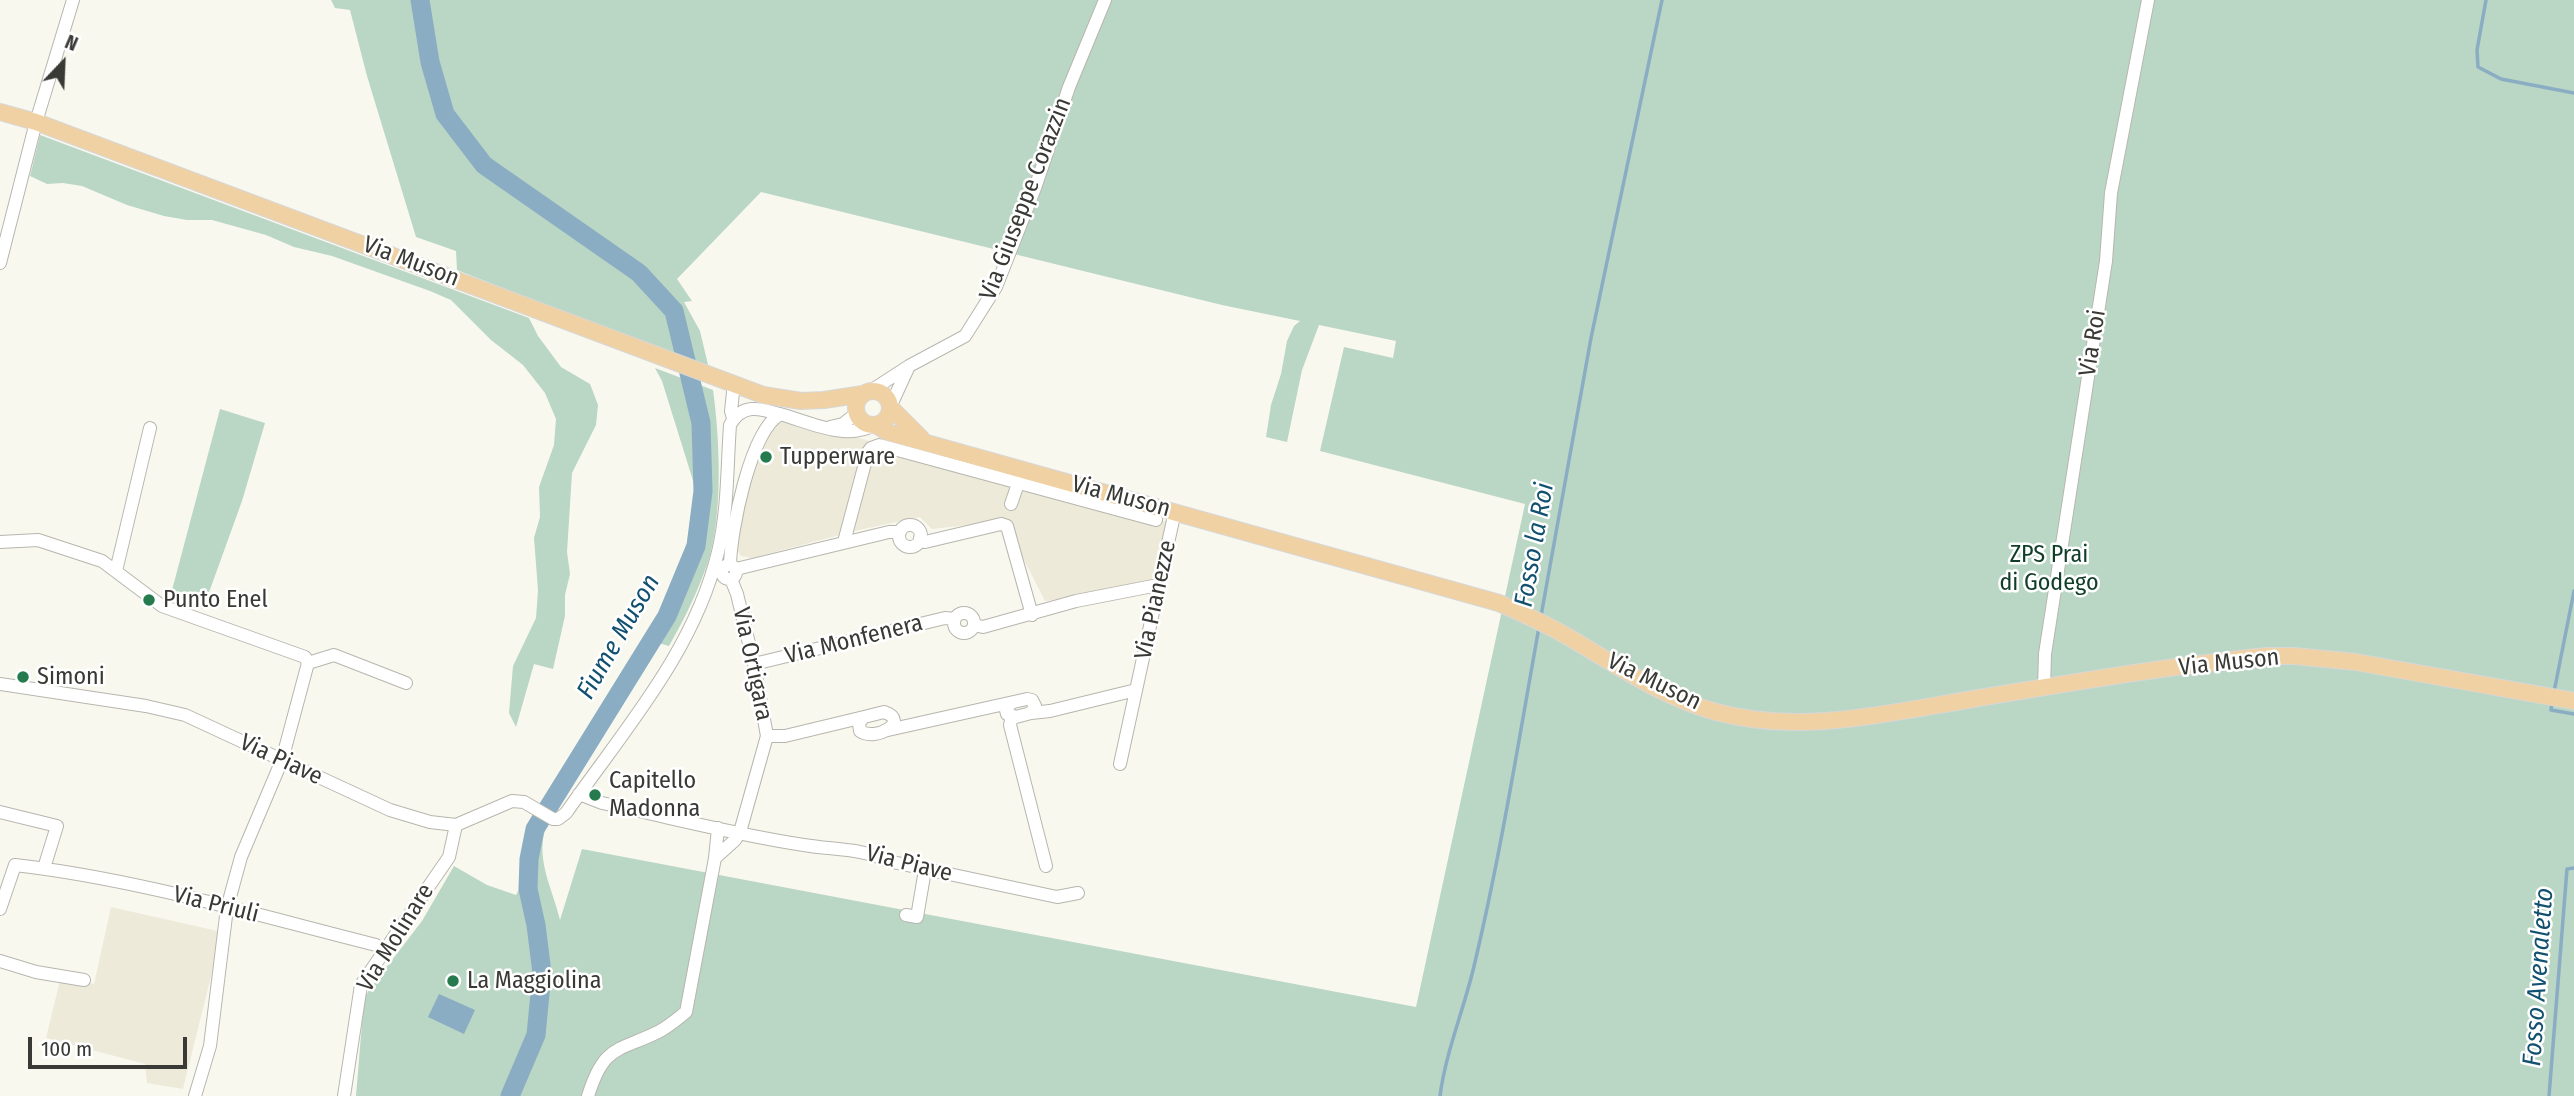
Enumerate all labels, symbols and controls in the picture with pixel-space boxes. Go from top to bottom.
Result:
north arrow [28,28,98,98]
text: N [62,30,81,56]
street label: Via Giuseppe Corazzin [974,94,1078,304]
street label: Via Muson [359,230,463,294]
street label: Via Roi [2074,308,2112,378]
place label: Tupperware [780,443,895,471]
marker: Tupperware [758,449,774,465]
street label: Via Muson [1069,470,1173,524]
water label: Fosso la Roi [1509,481,1561,609]
street label: Via Pianezze [1129,538,1183,662]
park label: ZPS Prai di Godego [1999,541,2099,597]
water label: Fiume Muson [571,569,667,705]
place label: Punto Enel [163,586,268,614]
marker: Punto Enel [141,592,157,608]
street label: Via Ortigara [726,605,778,723]
street label: Via Monfenera [782,609,926,671]
street label: Via Muson [2177,643,2281,683]
street label: Via Muson [1602,647,1706,717]
place label: Simoni [37,663,105,691]
marker: Simoni [15,669,31,685]
street label: Via Piave [235,728,327,792]
place label: Capitello Madonna [609,767,700,823]
marker: Capitello Madonna [587,787,603,803]
street label: Via Piave [863,839,955,889]
street label: Via Molinare [352,879,440,997]
street label: Via Priuli [170,880,262,930]
water label: Fosso Avenaletto [2517,887,2561,1067]
place label: La Maggiolina [467,967,601,995]
marker: La Maggiolina [445,973,461,989]
scale bar [32,1023,191,1066]
text: 100 m [41,1036,92,1062]

